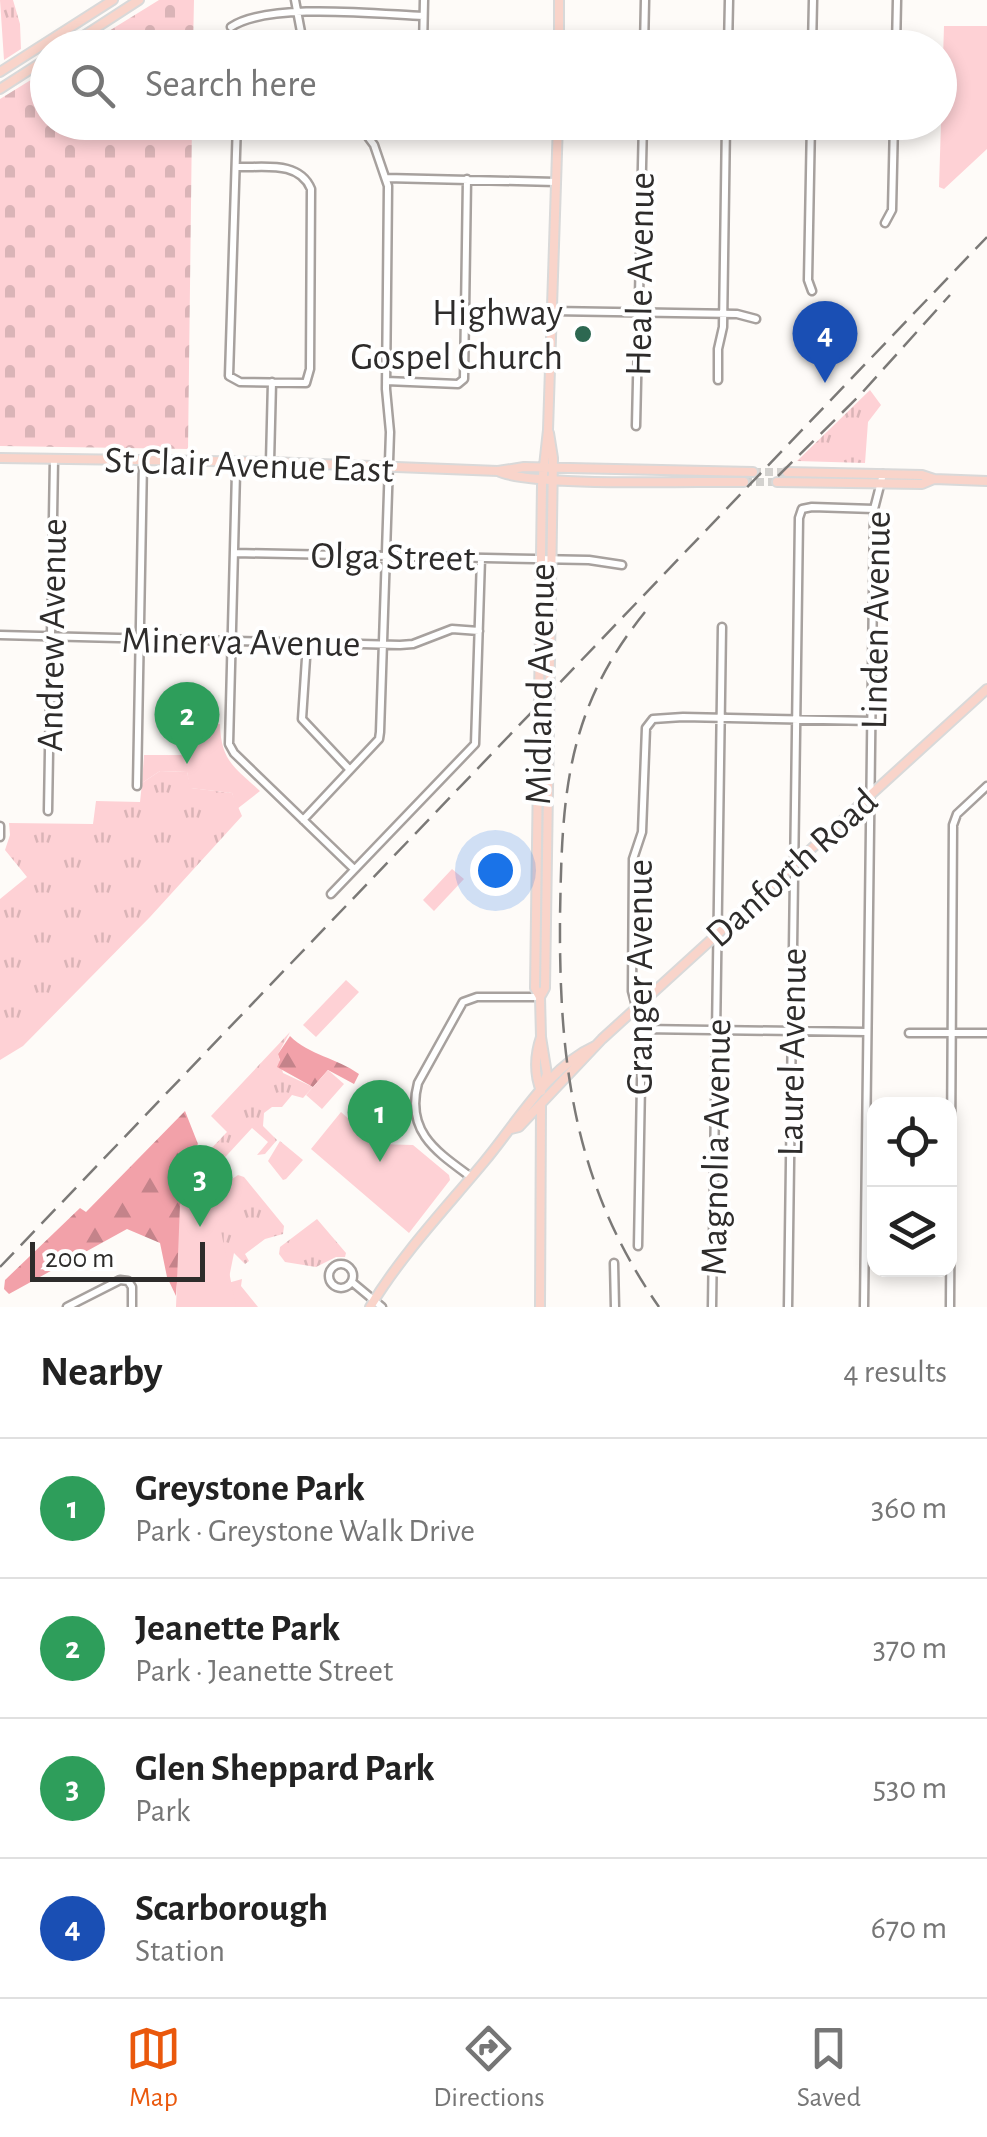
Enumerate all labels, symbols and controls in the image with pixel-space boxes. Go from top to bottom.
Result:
search box [30,30,957,140]
icon: search [65,58,120,113]
text: Search here [145,66,317,104]
street label: Heale Avenue [620,172,662,376]
place label: Highway Gospel Church [351,295,563,377]
pin: 4 [792,300,858,383]
marker: Highway Gospel Church [572,323,594,345]
street label: St Clair Avenue East [104,442,394,490]
street label: Linden Avenue [856,510,898,730]
street label: Andrew Avenue [32,518,74,752]
street label: Olga Street [310,538,476,578]
street label: Midland Avenue [520,563,562,805]
street label: Minerva Avenue [121,622,361,664]
pin: 2 [154,682,220,764]
street label: Danforth Road [699,782,885,955]
your location [470,845,521,896]
street label: Granger Avenue [622,859,660,1095]
street label: Laurel Avenue [772,947,814,1157]
street label: Magnolia Avenue [696,1018,738,1276]
pin: 1 [348,1080,412,1162]
map controls [867,1097,957,1277]
button: locate [867,1097,957,1187]
pin: 3 [168,1144,232,1227]
button: layers [867,1187,957,1277]
scale bar [30,1237,205,1282]
text: 200 m [45,1245,114,1273]
text: Nearby [40,1351,163,1393]
text: 4 results [843,1356,947,1388]
text: Greystone Park [135,1470,364,1508]
text: 1 [67,1492,78,1524]
text: 360 m [871,1492,947,1524]
text: Park · Greystone Walk Drive [135,1515,475,1547]
text: Jeanette Park [135,1610,340,1648]
text: 2 [65,1632,80,1664]
text: 370 m [873,1632,947,1664]
text: Park · Jeanette Street [135,1655,393,1687]
text: Glen Sheppard Park [135,1750,434,1788]
text: 3 [66,1772,79,1804]
text: 530 m [873,1772,947,1804]
text: Park [135,1795,190,1827]
text: Scarborough [135,1890,328,1928]
text: 4 [64,1912,81,1944]
text: 670 m [871,1912,947,1944]
text: Station [135,1935,225,1967]
tab: Map [126,2021,181,2115]
tab: Directions [433,2021,545,2115]
tab: Saved [797,2021,861,2115]

